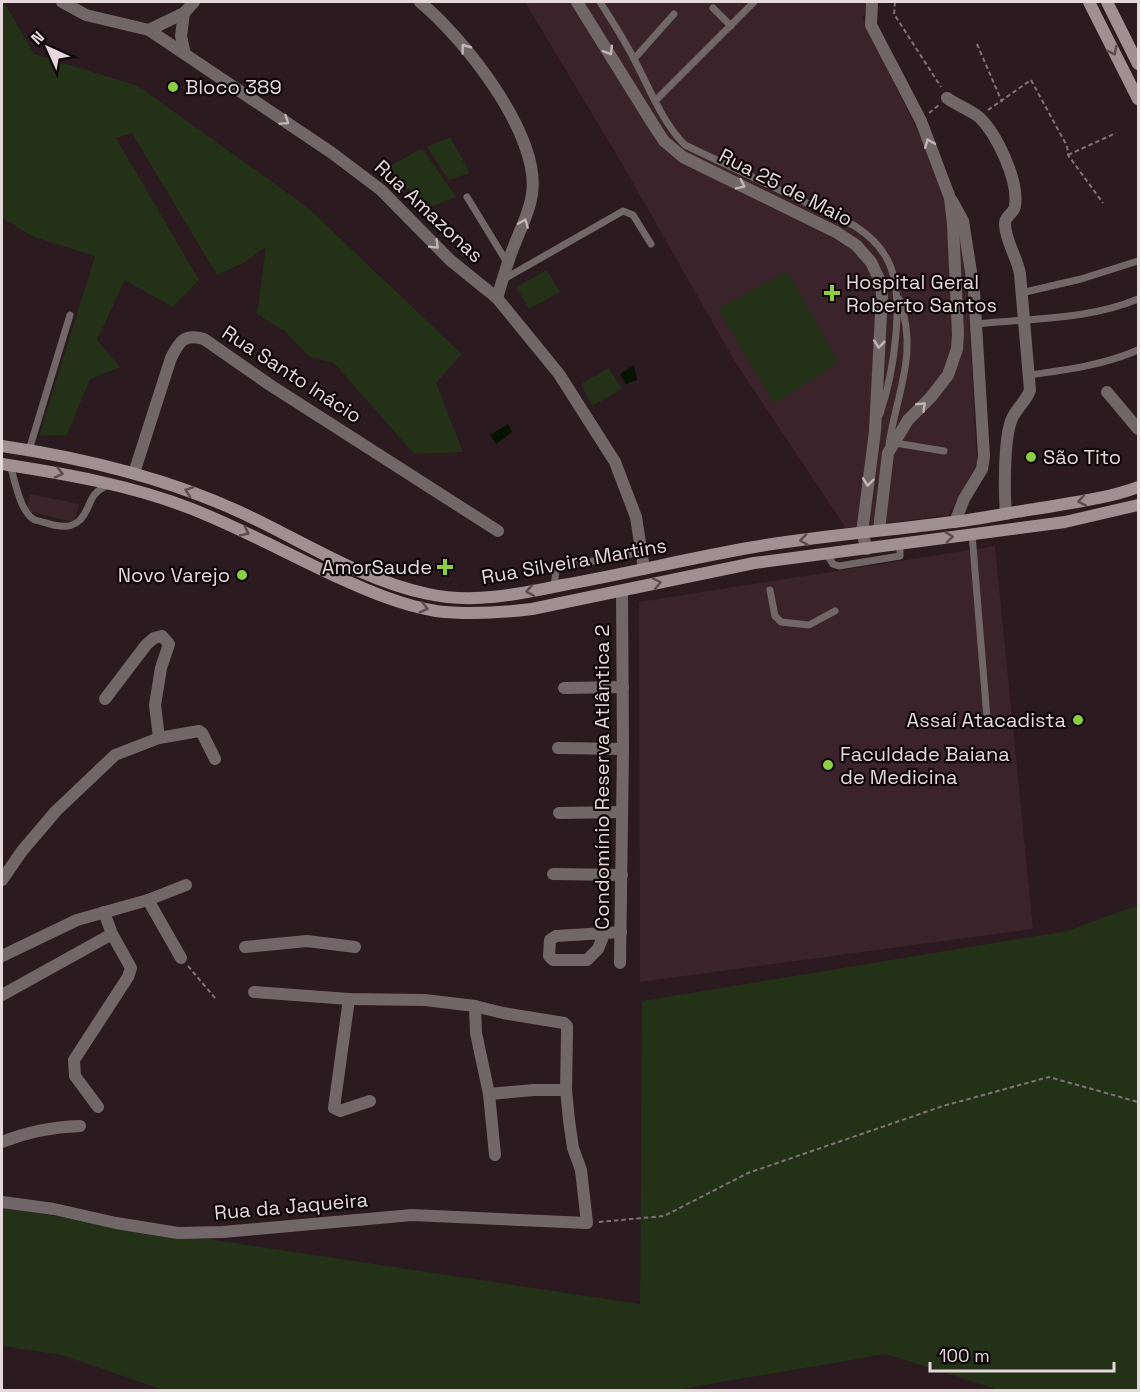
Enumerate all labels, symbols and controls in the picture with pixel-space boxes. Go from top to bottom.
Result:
north arrow [18,18,78,78]
text: N [27,27,49,49]
one-way arrow [462,43,473,54]
one-way arrow [601,45,613,55]
one-way arrow [1106,45,1117,55]
place label: Bloco 389 [185,74,282,100]
marker: Bloco 389 [166,80,180,94]
one-way arrow [279,114,290,125]
one-way arrow [924,138,937,149]
street label: Rua 25 de Maio [715,142,857,232]
street label: Rua Amazonas [369,154,489,268]
one-way arrow [735,178,746,190]
one-way arrow [517,218,529,229]
one-way arrow [428,238,439,249]
place label: Hospital Geral Roberto Santos [846,269,997,318]
marker: Hospital Geral Roberto Santos [823,284,841,302]
street label: Rua Santo Inácio [217,319,367,429]
one-way arrow [874,340,886,349]
one-way arrow [916,402,926,413]
place label: São Tito [1043,444,1121,470]
marker: São Tito [1024,450,1038,464]
one-way arrow [54,466,64,479]
one-way arrow [863,477,875,486]
one-way arrow [184,486,195,499]
one-way arrow [1077,494,1087,507]
one-way arrow [238,524,249,536]
street label: Rua Silveira Martins [479,532,669,590]
one-way arrow [945,532,954,544]
one-way arrow [799,534,809,546]
place label: AmorSaude [322,554,432,580]
marker: AmorSaude [436,558,454,576]
place label: Novo Varejo [118,562,230,588]
marker: Novo Varejo [235,568,249,582]
one-way arrow [652,577,662,590]
one-way arrow [525,584,535,597]
one-way arrow [419,600,429,613]
street label: Condomínio Reserva Atlântica 2 [589,624,615,930]
place label: Assaí Atacadista [907,707,1066,733]
marker: Assaí Atacadista [1071,713,1085,727]
place label: Faculdade Baiana de Medicina [840,741,1010,790]
marker: Faculdade Baiana de Medicina [821,758,835,772]
street label: Rua da Jaqueira [213,1186,369,1226]
scale bar [930,1335,1114,1373]
text: 100 m [939,1344,990,1367]

